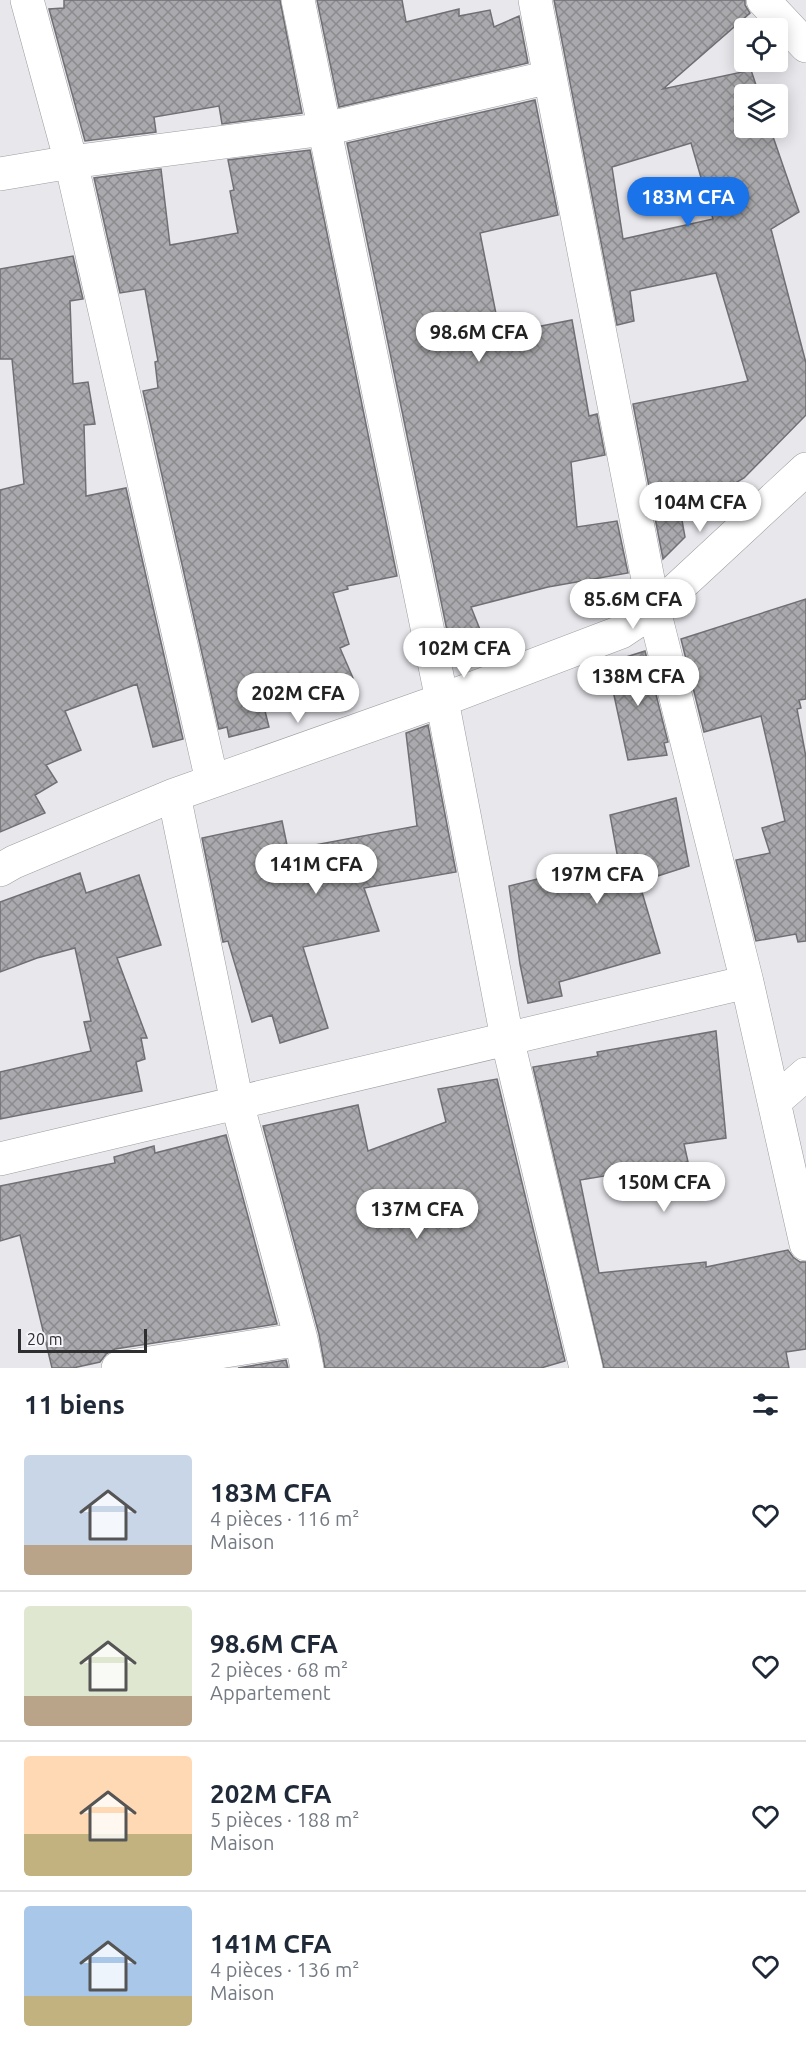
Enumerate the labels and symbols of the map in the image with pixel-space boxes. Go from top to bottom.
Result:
pin: 183M CFA [626,177,750,228]
pin: 98.6M CFA [410,312,548,363]
pin: 104M CFA [638,482,762,533]
pin: 85.6M CFA [564,579,702,630]
pin: 102M CFA [402,628,526,679]
pin: 138M CFA [576,656,700,707]
pin: 202M CFA [236,673,360,724]
pin: 141M CFA [254,844,378,895]
pin: 197M CFA [535,854,659,905]
pin: 150M CFA [602,1162,726,1213]
pin: 137M CFA [355,1189,479,1240]
scale bar [18,1326,147,1354]

